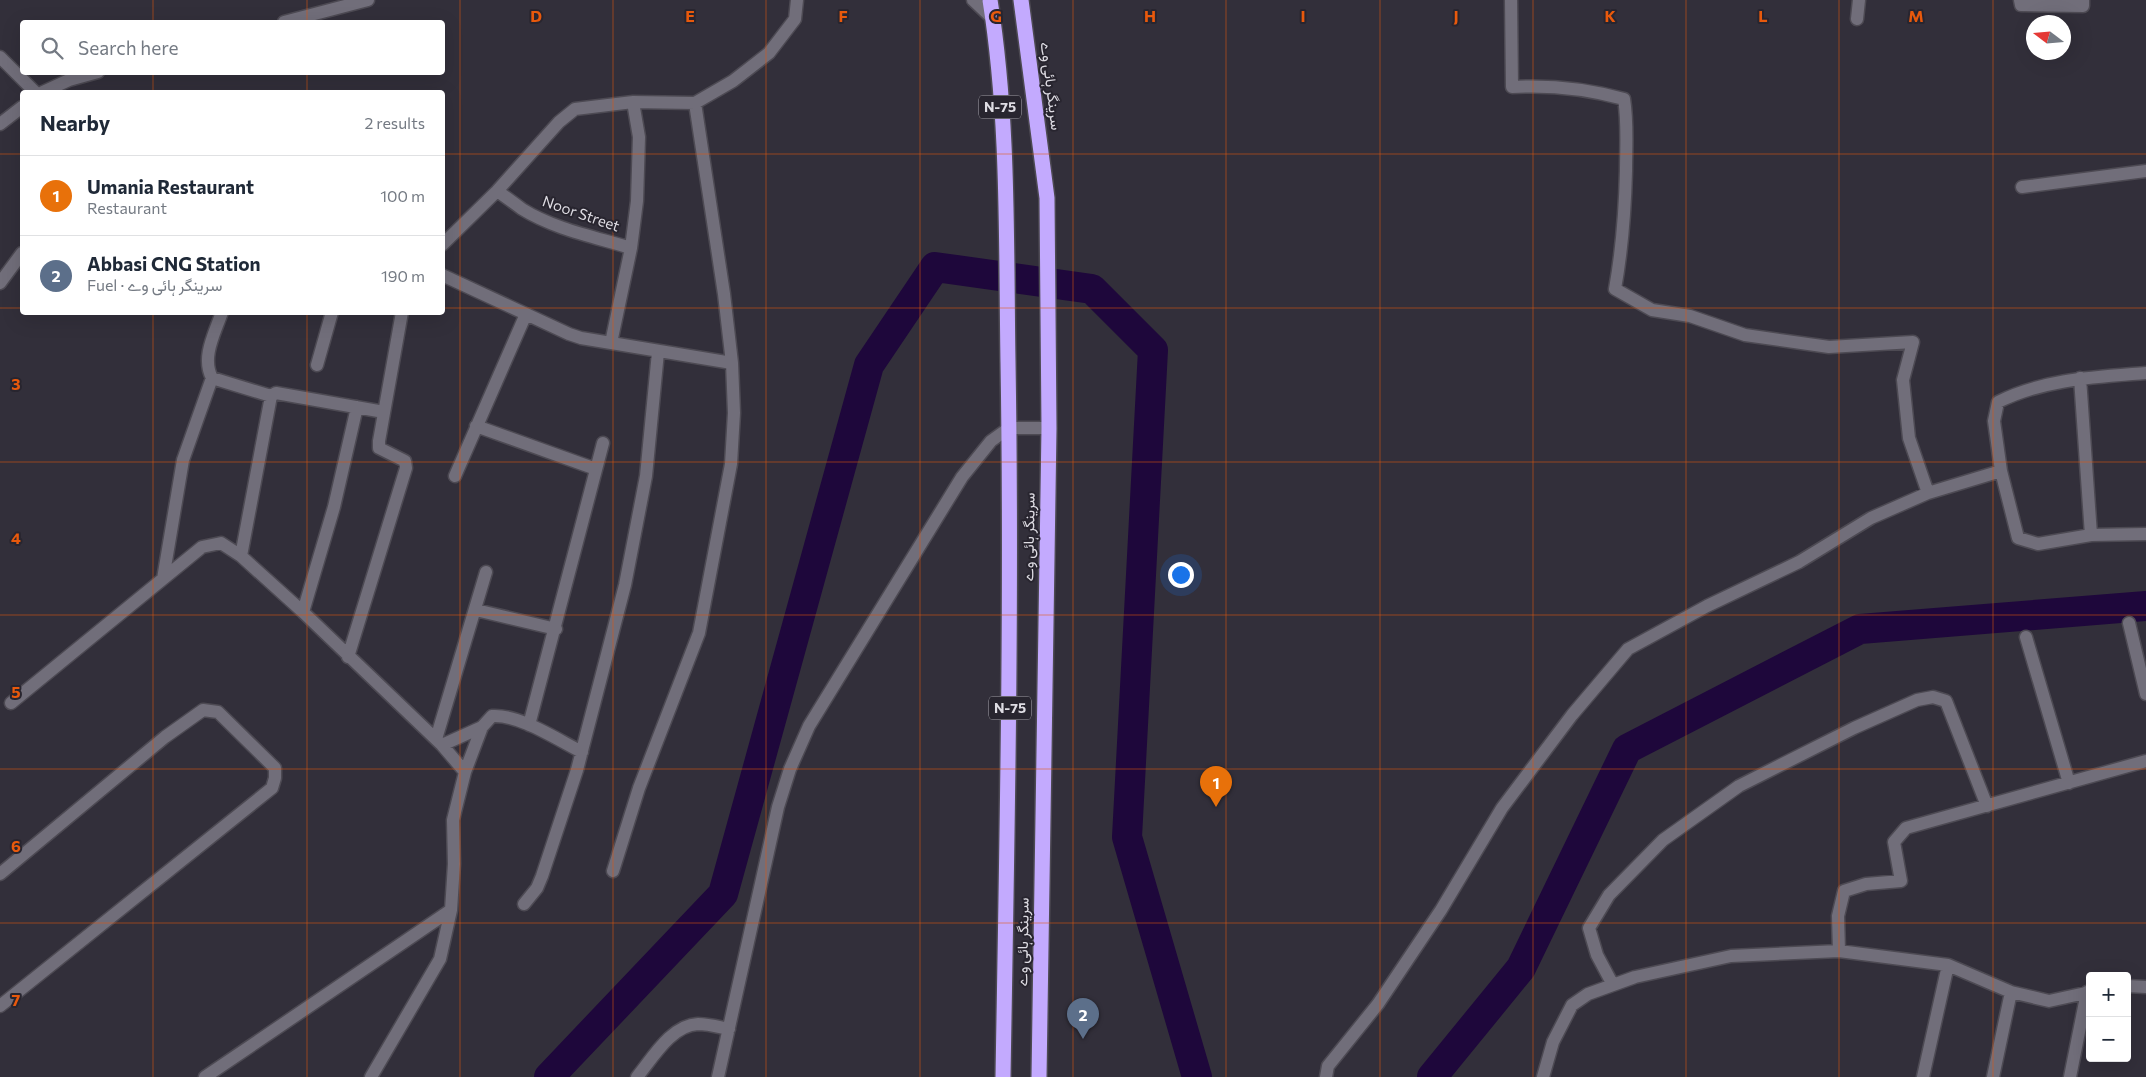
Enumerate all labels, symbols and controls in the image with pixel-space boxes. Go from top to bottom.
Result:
text: D [530,6,542,25]
text: E [685,6,695,25]
text: F [838,6,848,25]
text: G [990,6,1002,25]
text: H [1144,6,1156,25]
text: I [1300,6,1306,25]
text: J [1453,6,1459,25]
text: K [1604,6,1616,25]
text: L [1758,6,1768,25]
text: M [1908,6,1924,25]
north arrow [2026,15,2071,60]
search box [20,20,445,75]
icon: search [38,34,66,62]
text: Search here [78,36,178,59]
street label: سرینگر ہائی وے [1036,41,1066,132]
road number: N-75 [979,95,1021,118]
text: Nearby [40,110,110,135]
text: 2 results [364,113,425,132]
text: Umania Restaurant [87,175,254,198]
text: 1 [52,186,60,205]
text: 100 m [380,186,425,205]
street label: Noor Street [540,191,622,235]
text: Restaurant [87,198,167,217]
text: Abbasi CNG Station [87,252,261,275]
text: 2 [51,266,61,285]
text: 190 m [381,266,425,285]
text: Fuel · سرینگر ہائی وے [87,275,222,294]
text: 3 [11,374,21,393]
street label: سرینگر ہائی وے [1018,492,1040,582]
text: 4 [11,528,21,547]
your location [1168,562,1194,588]
text: 5 [11,682,21,701]
road number: N-75 [989,696,1031,720]
pin: 1 [1200,766,1232,807]
text: 6 [11,836,21,855]
street label: سرینگر ہائی وے [1012,897,1034,987]
map controls [2086,972,2131,1062]
button: + [2086,972,2131,1017]
text: 7 [12,990,21,1009]
pin: 2 [1067,998,1099,1039]
button: − [2086,1017,2131,1062]

